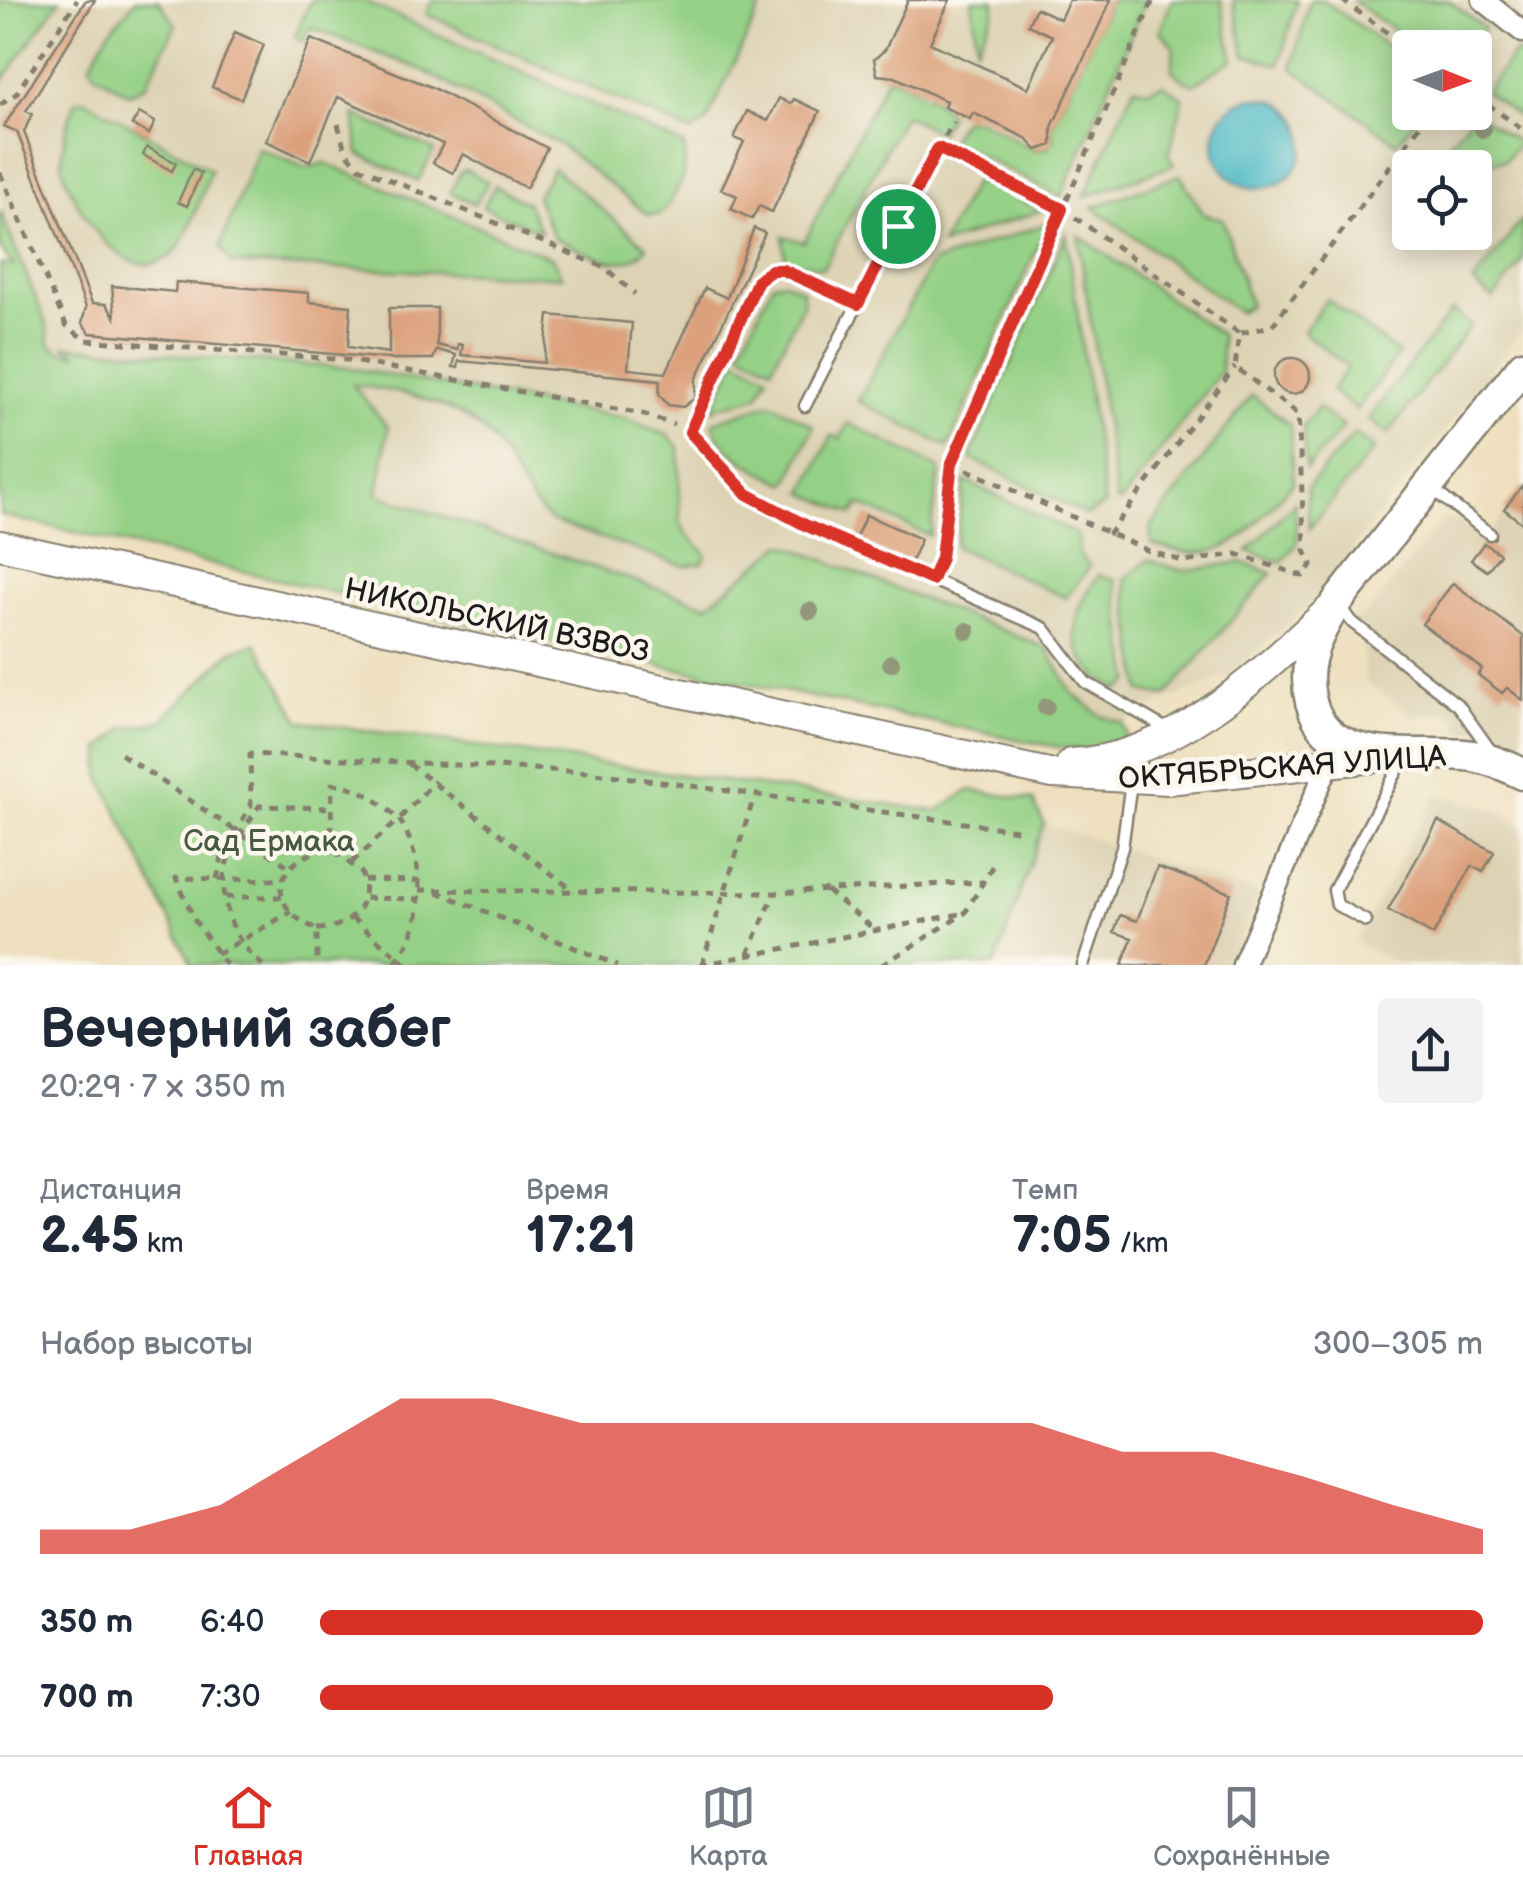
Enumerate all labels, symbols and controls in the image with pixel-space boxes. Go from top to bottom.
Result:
north arrow [1392,30,1492,130]
map controls [1392,30,1492,250]
button: locate [1392,150,1492,250]
pin [856,184,941,269]
icon: arrive [871,199,926,254]
street label: НИКОЛЬСКИЙ ВЗВОЗ [341,571,652,671]
street label: ОКТЯБРЬСКАЯ УЛИЦА [1117,739,1448,797]
park label: Сад Ермака [183,824,355,860]
text: Вечерний забег [40,997,451,1064]
button: share [1378,998,1483,1103]
text: 20:29 · 7 × 350 m [40,1068,286,1107]
text: Дистанция [40,1174,182,1207]
text: Время [526,1174,609,1207]
text: Темп [1012,1174,1079,1207]
text: 2.45 [40,1207,139,1267]
text: 17:21 [526,1207,637,1267]
text: 7:05 [1012,1207,1112,1267]
text: km [139,1227,184,1260]
text: /km [1112,1227,1169,1260]
text: Набор высоты [40,1325,253,1364]
text: 300–305 m [1313,1325,1483,1364]
text: 350 m [40,1603,133,1642]
text: 6:40 [200,1603,264,1642]
text: 700 m [40,1678,133,1717]
text: 7:30 [200,1678,261,1717]
tab: Главная [193,1780,303,1873]
tab: Карта [689,1780,768,1873]
tab: Сохранённые [1153,1780,1330,1873]

